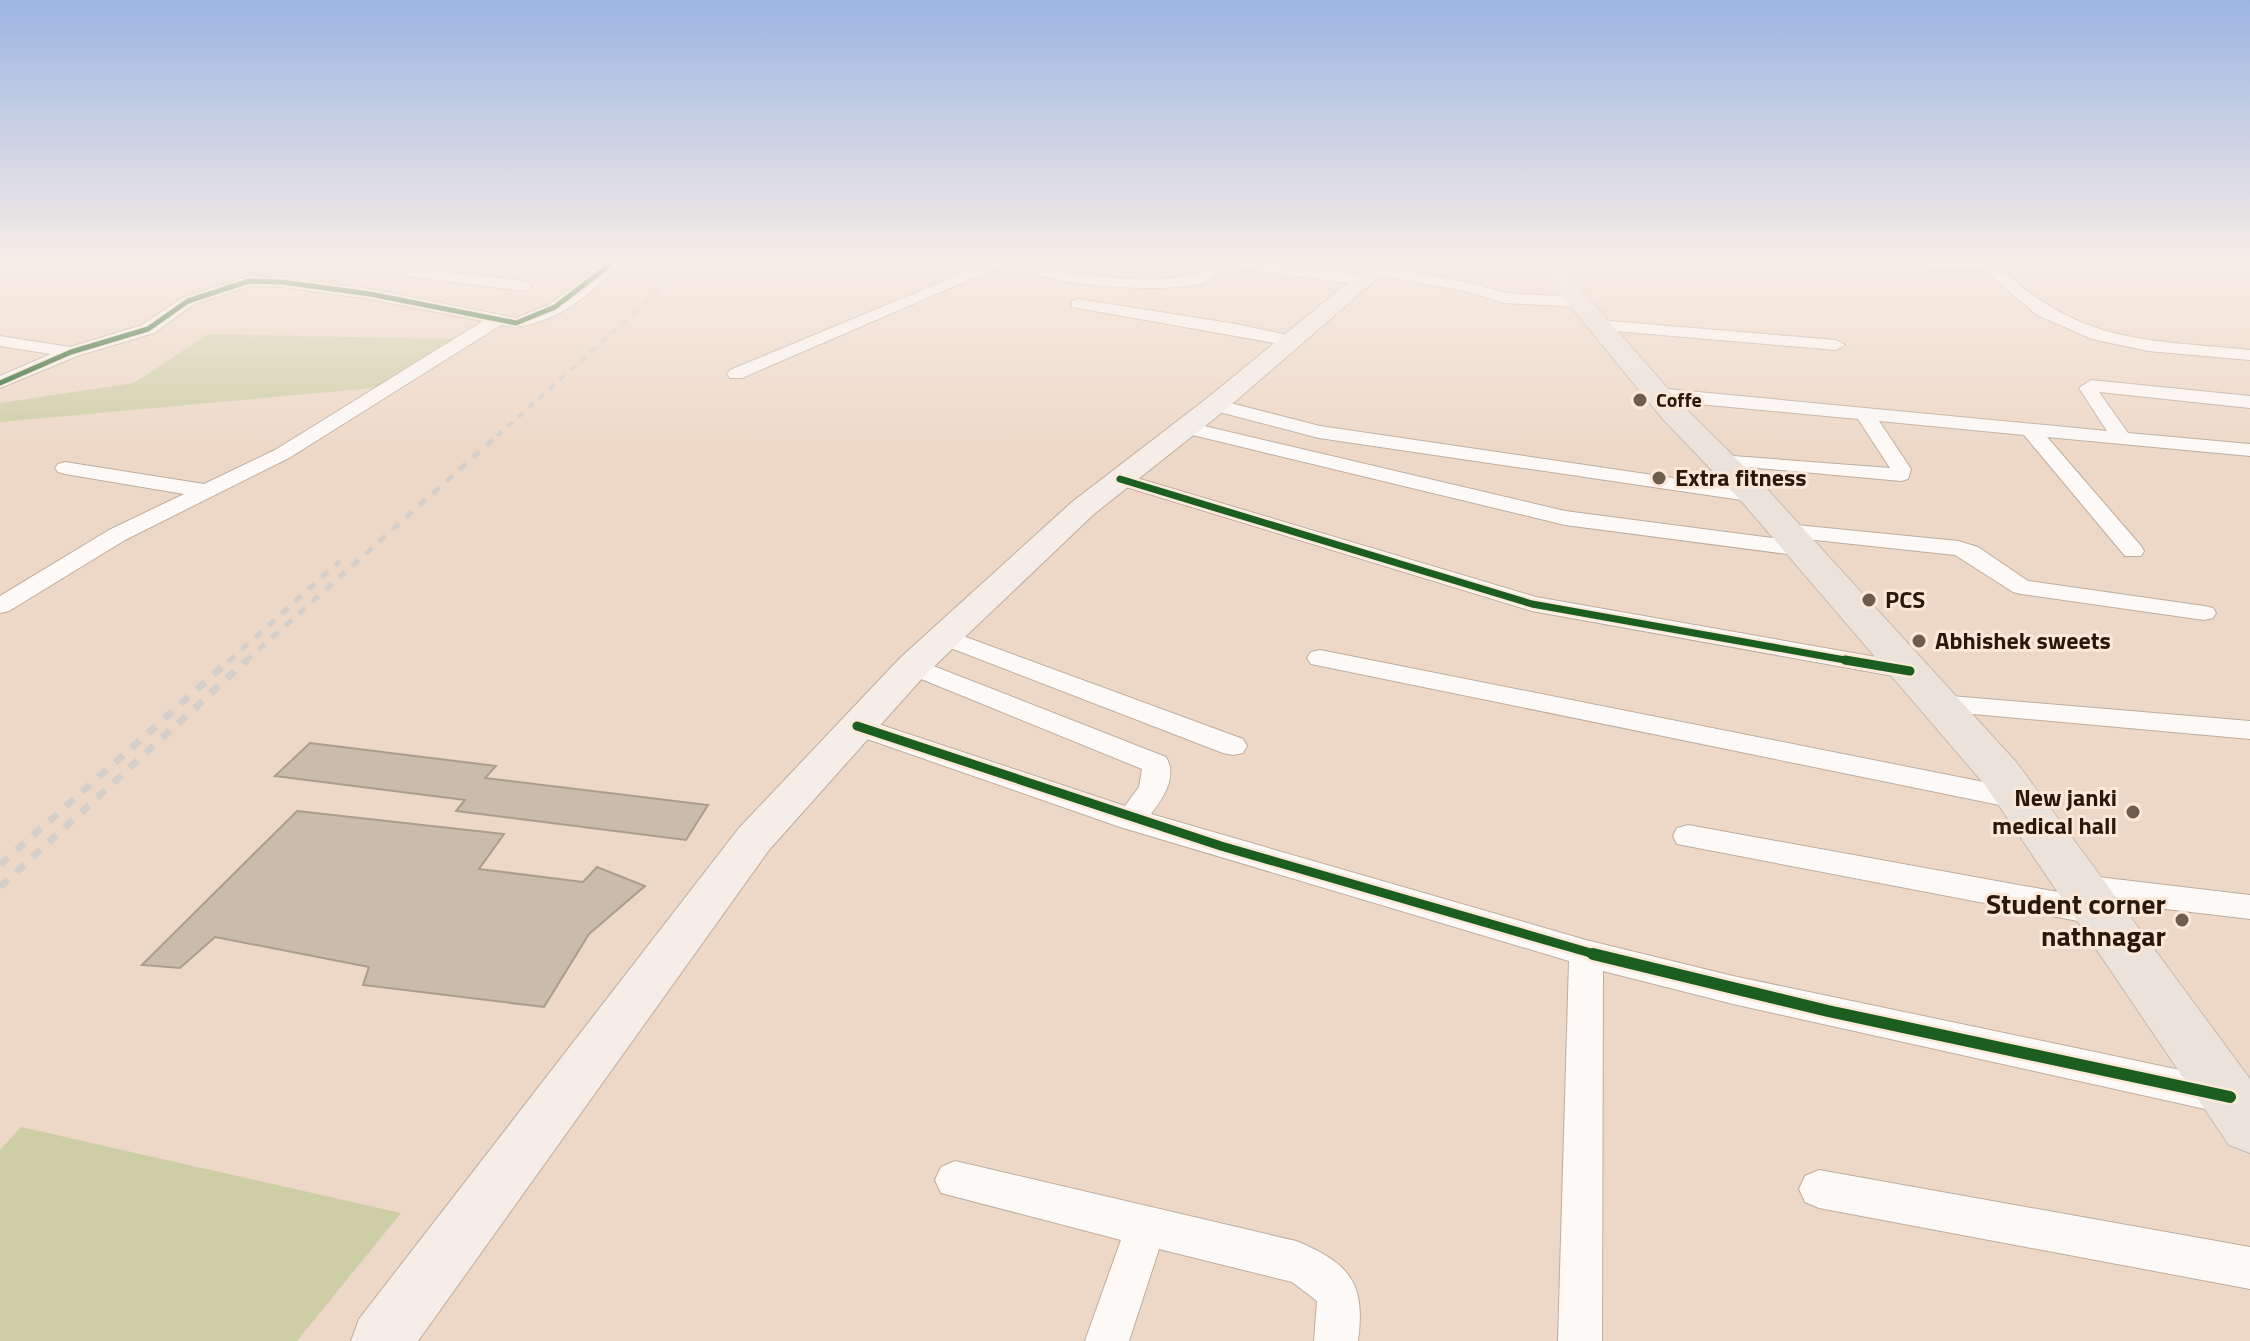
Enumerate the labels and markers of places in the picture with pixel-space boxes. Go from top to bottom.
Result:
place label: Coffe [1656,384,1702,415]
marker: Coffe [1631,391,1649,409]
place label: Extra fitness [1675,459,1807,495]
marker: Extra fitness [1650,469,1668,487]
place label: PCS [1885,581,1925,617]
marker: PCS [1860,591,1878,609]
place label: Abhishek sweets [1935,622,2111,658]
marker: Abhishek sweets [1910,632,1928,650]
place label: New janki medical hall [1992,779,2117,843]
marker: New janki medical hall [2124,803,2142,821]
place label: Student corner nathnagar [1986,882,2166,957]
marker: Student corner nathnagar [2173,911,2191,929]

